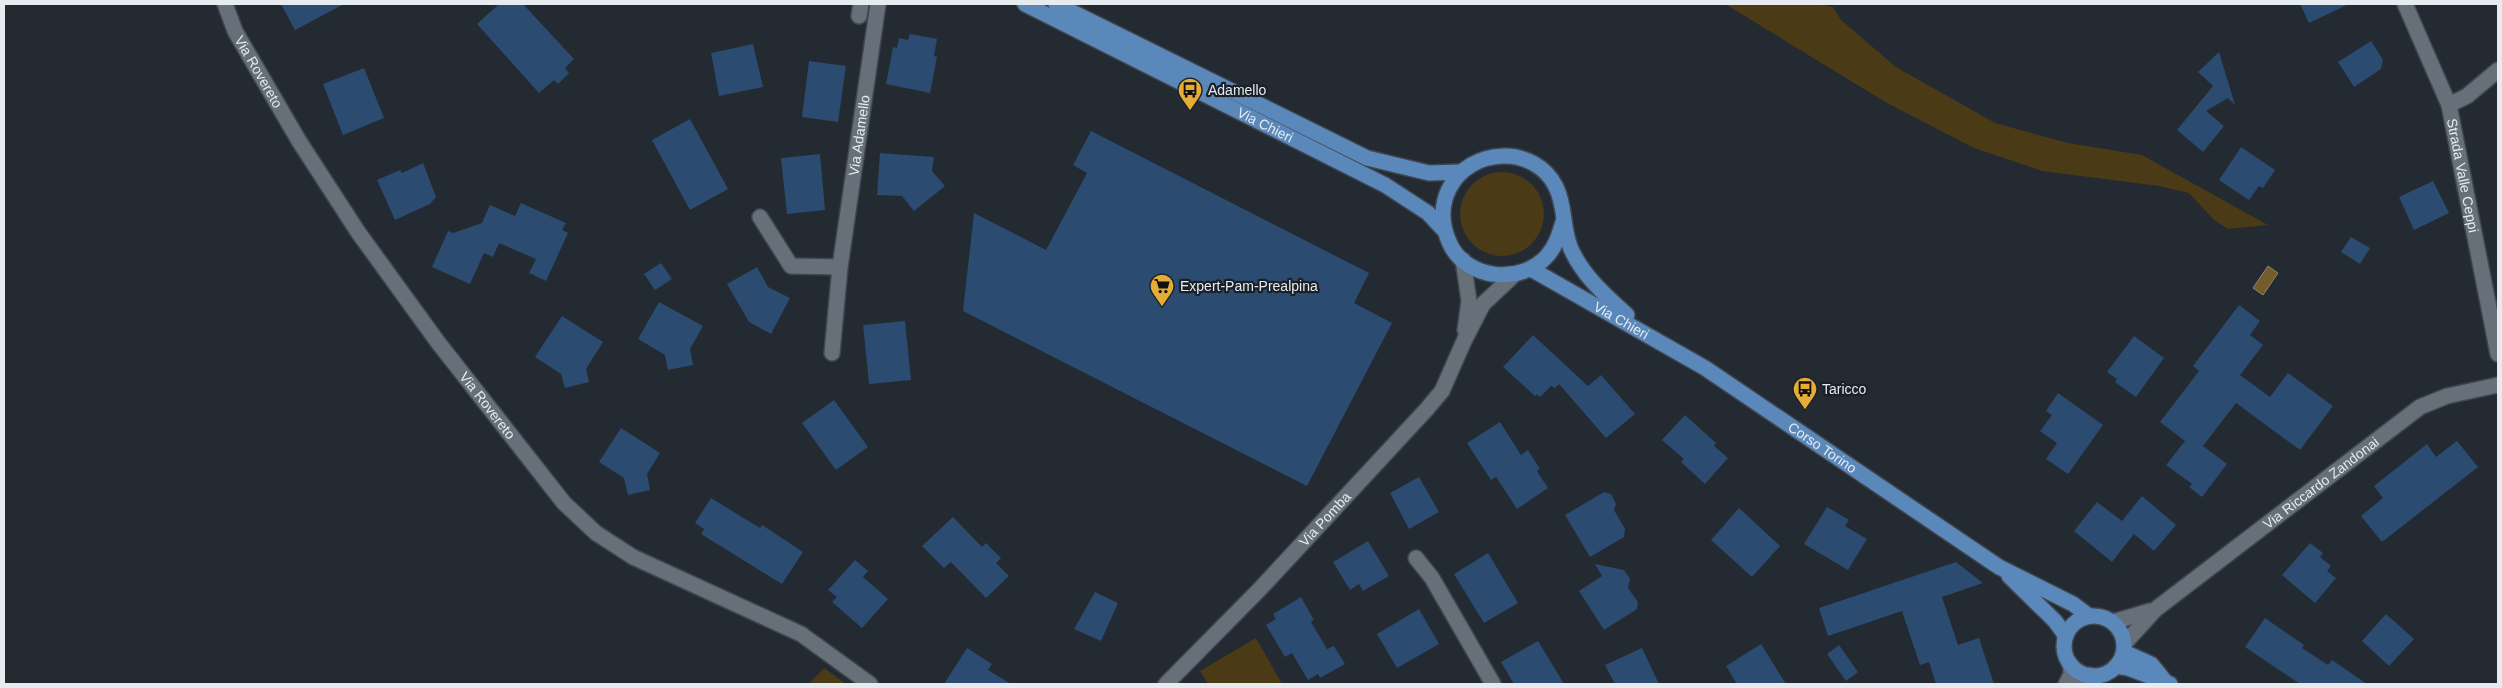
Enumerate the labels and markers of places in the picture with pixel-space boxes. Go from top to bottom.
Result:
bus stop icon: Adamello [1177,77,1203,111]
place label: Adamello [1208,82,1267,98]
supermarket icon: Expert-Pam-Prealpina [1149,273,1175,307]
place label: Expert-Pam-Prealpina [1180,278,1318,294]
bus stop icon: Taricco [1792,376,1818,410]
place label: Taricco [1822,381,1867,397]

